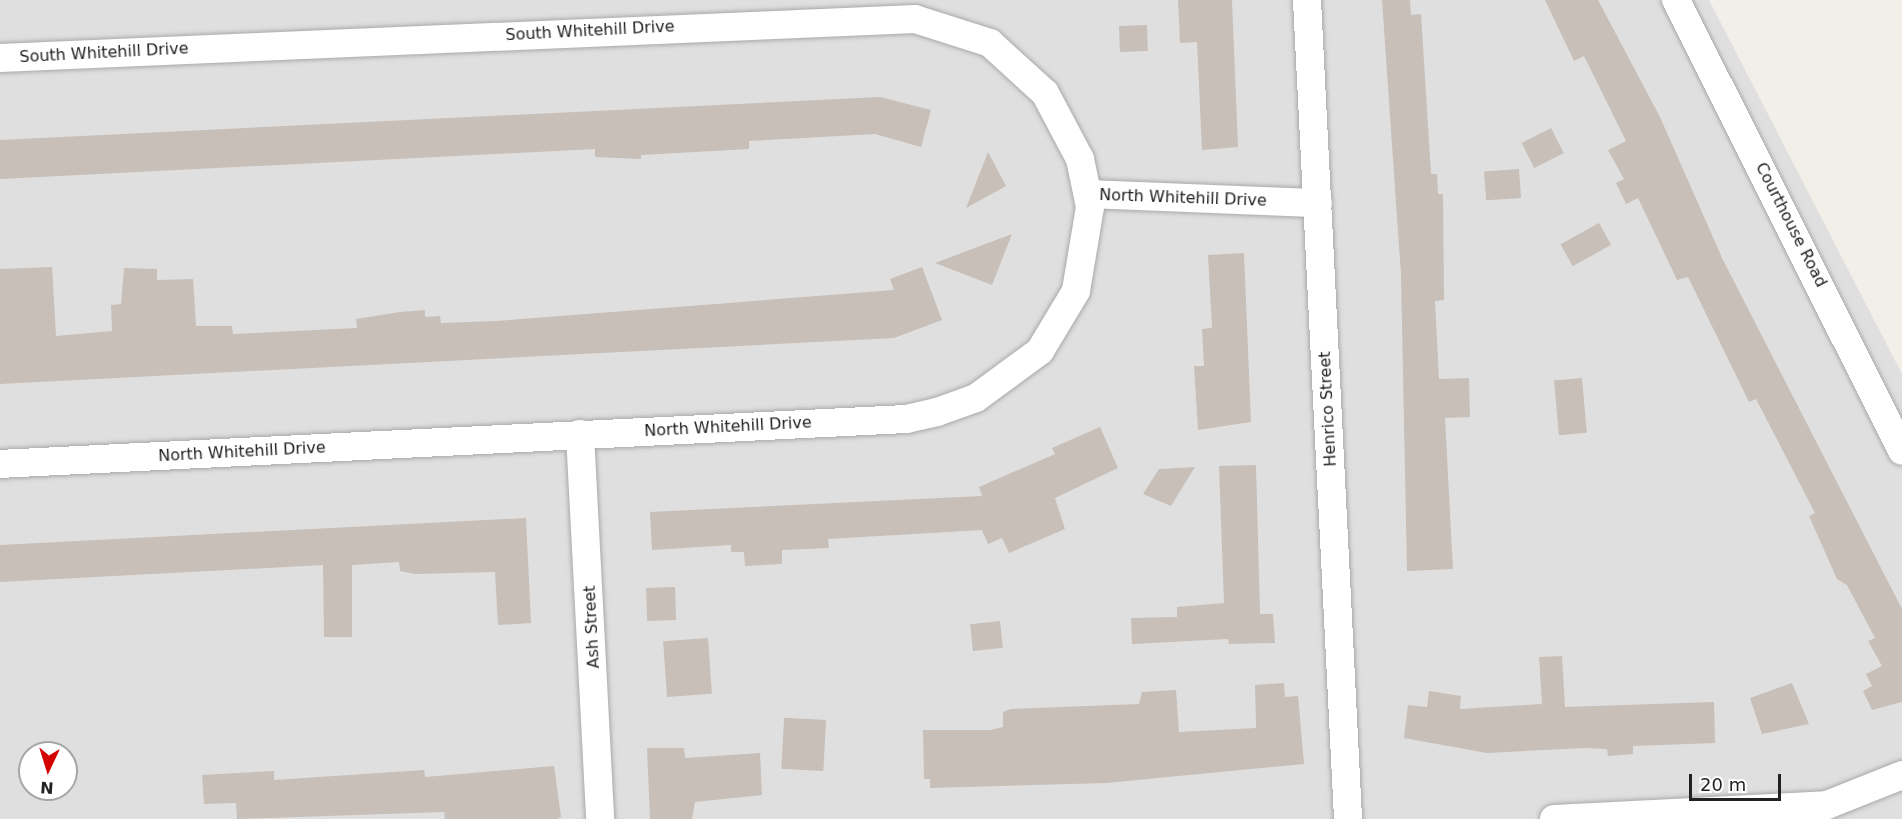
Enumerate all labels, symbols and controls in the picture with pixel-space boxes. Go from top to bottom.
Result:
street label: South Whitehill Drive [505,17,675,45]
street label: South Whitehill Drive [19,39,189,67]
street label: Courthouse Road [1751,159,1831,291]
street label: North Whitehill Drive [1099,185,1267,211]
street label: Henrico Street [1315,351,1341,467]
street label: North Whitehill Drive [644,413,812,441]
street label: North Whitehill Drive [158,438,326,466]
street label: Ash Street [580,585,604,669]
north arrow [18,741,78,801]
scale bar [1692,762,1784,800]
text: 20 m [1700,774,1746,795]
text: N [40,778,54,797]

